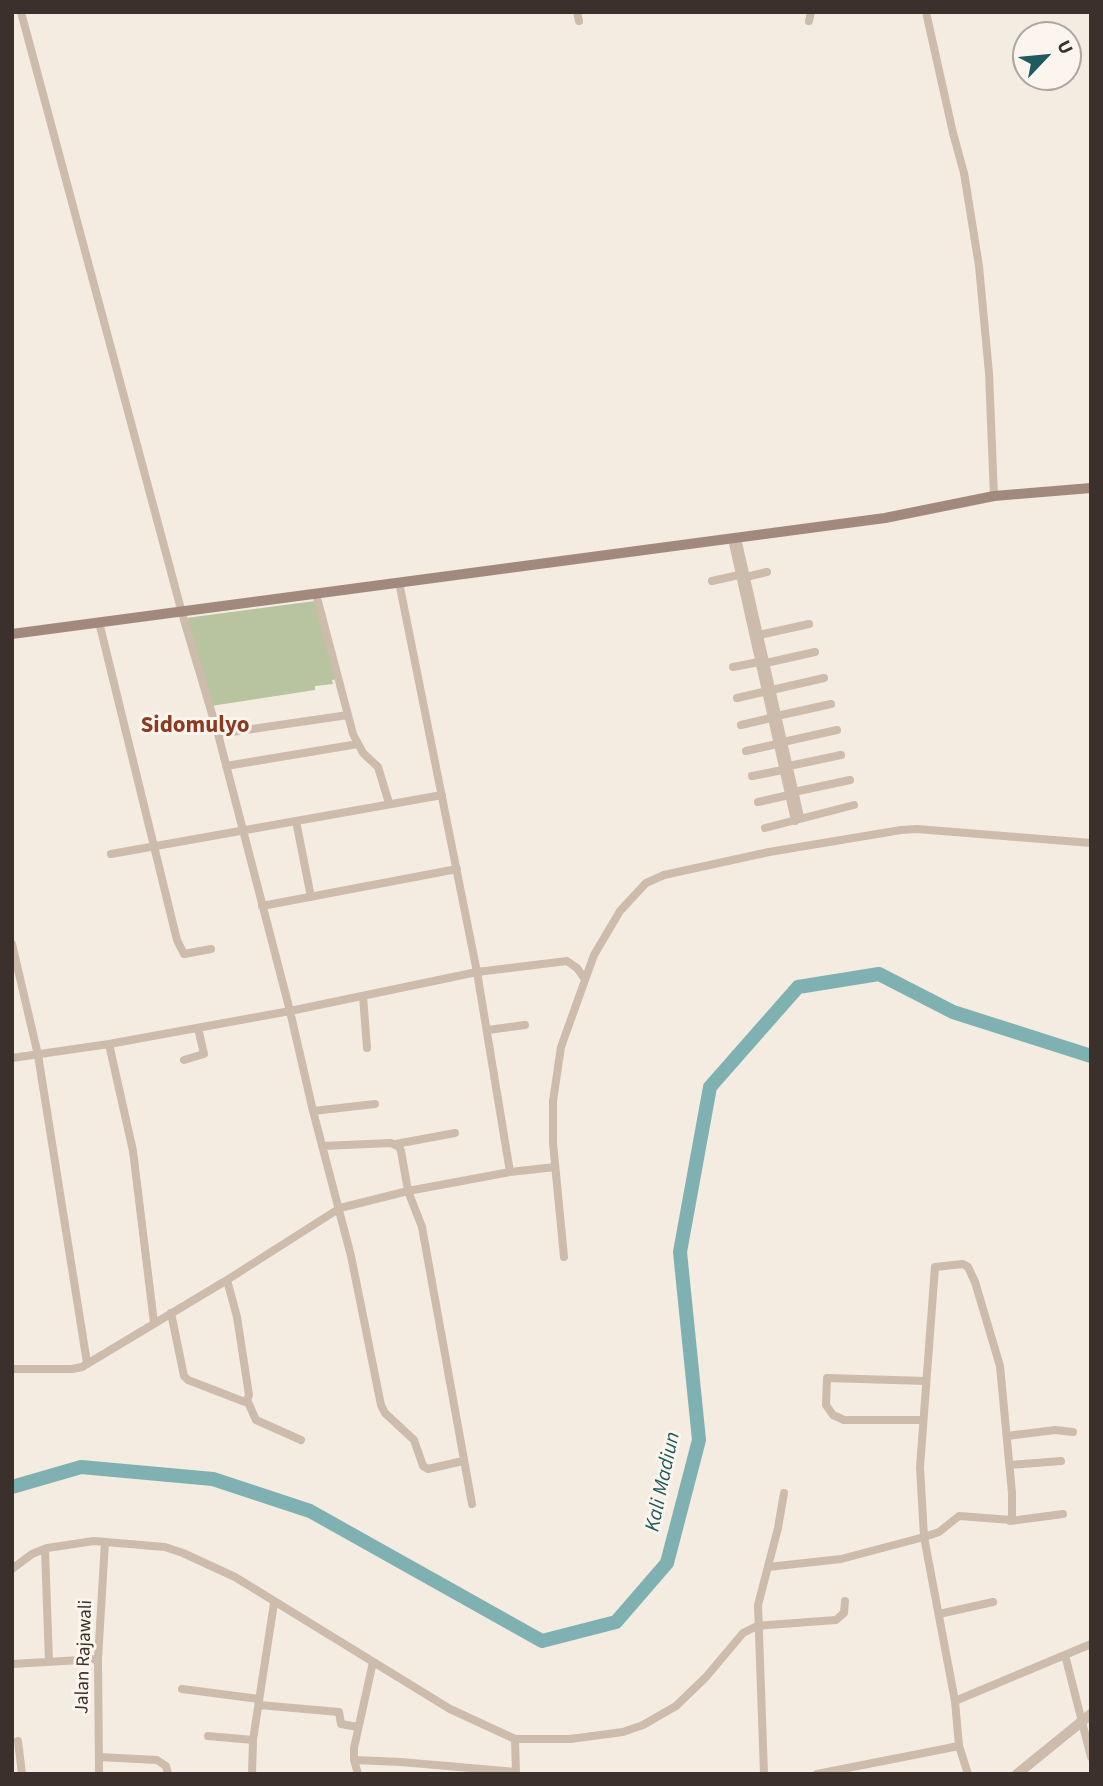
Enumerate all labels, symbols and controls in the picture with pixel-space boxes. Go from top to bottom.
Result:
north arrow [1012,21,1082,91]
text: U [1050,36,1079,59]
district label: Sidomulyo [141,713,249,741]
water label: Kali Madiun [641,1430,687,1534]
street label: Jalan Rajawali [72,1599,98,1715]

